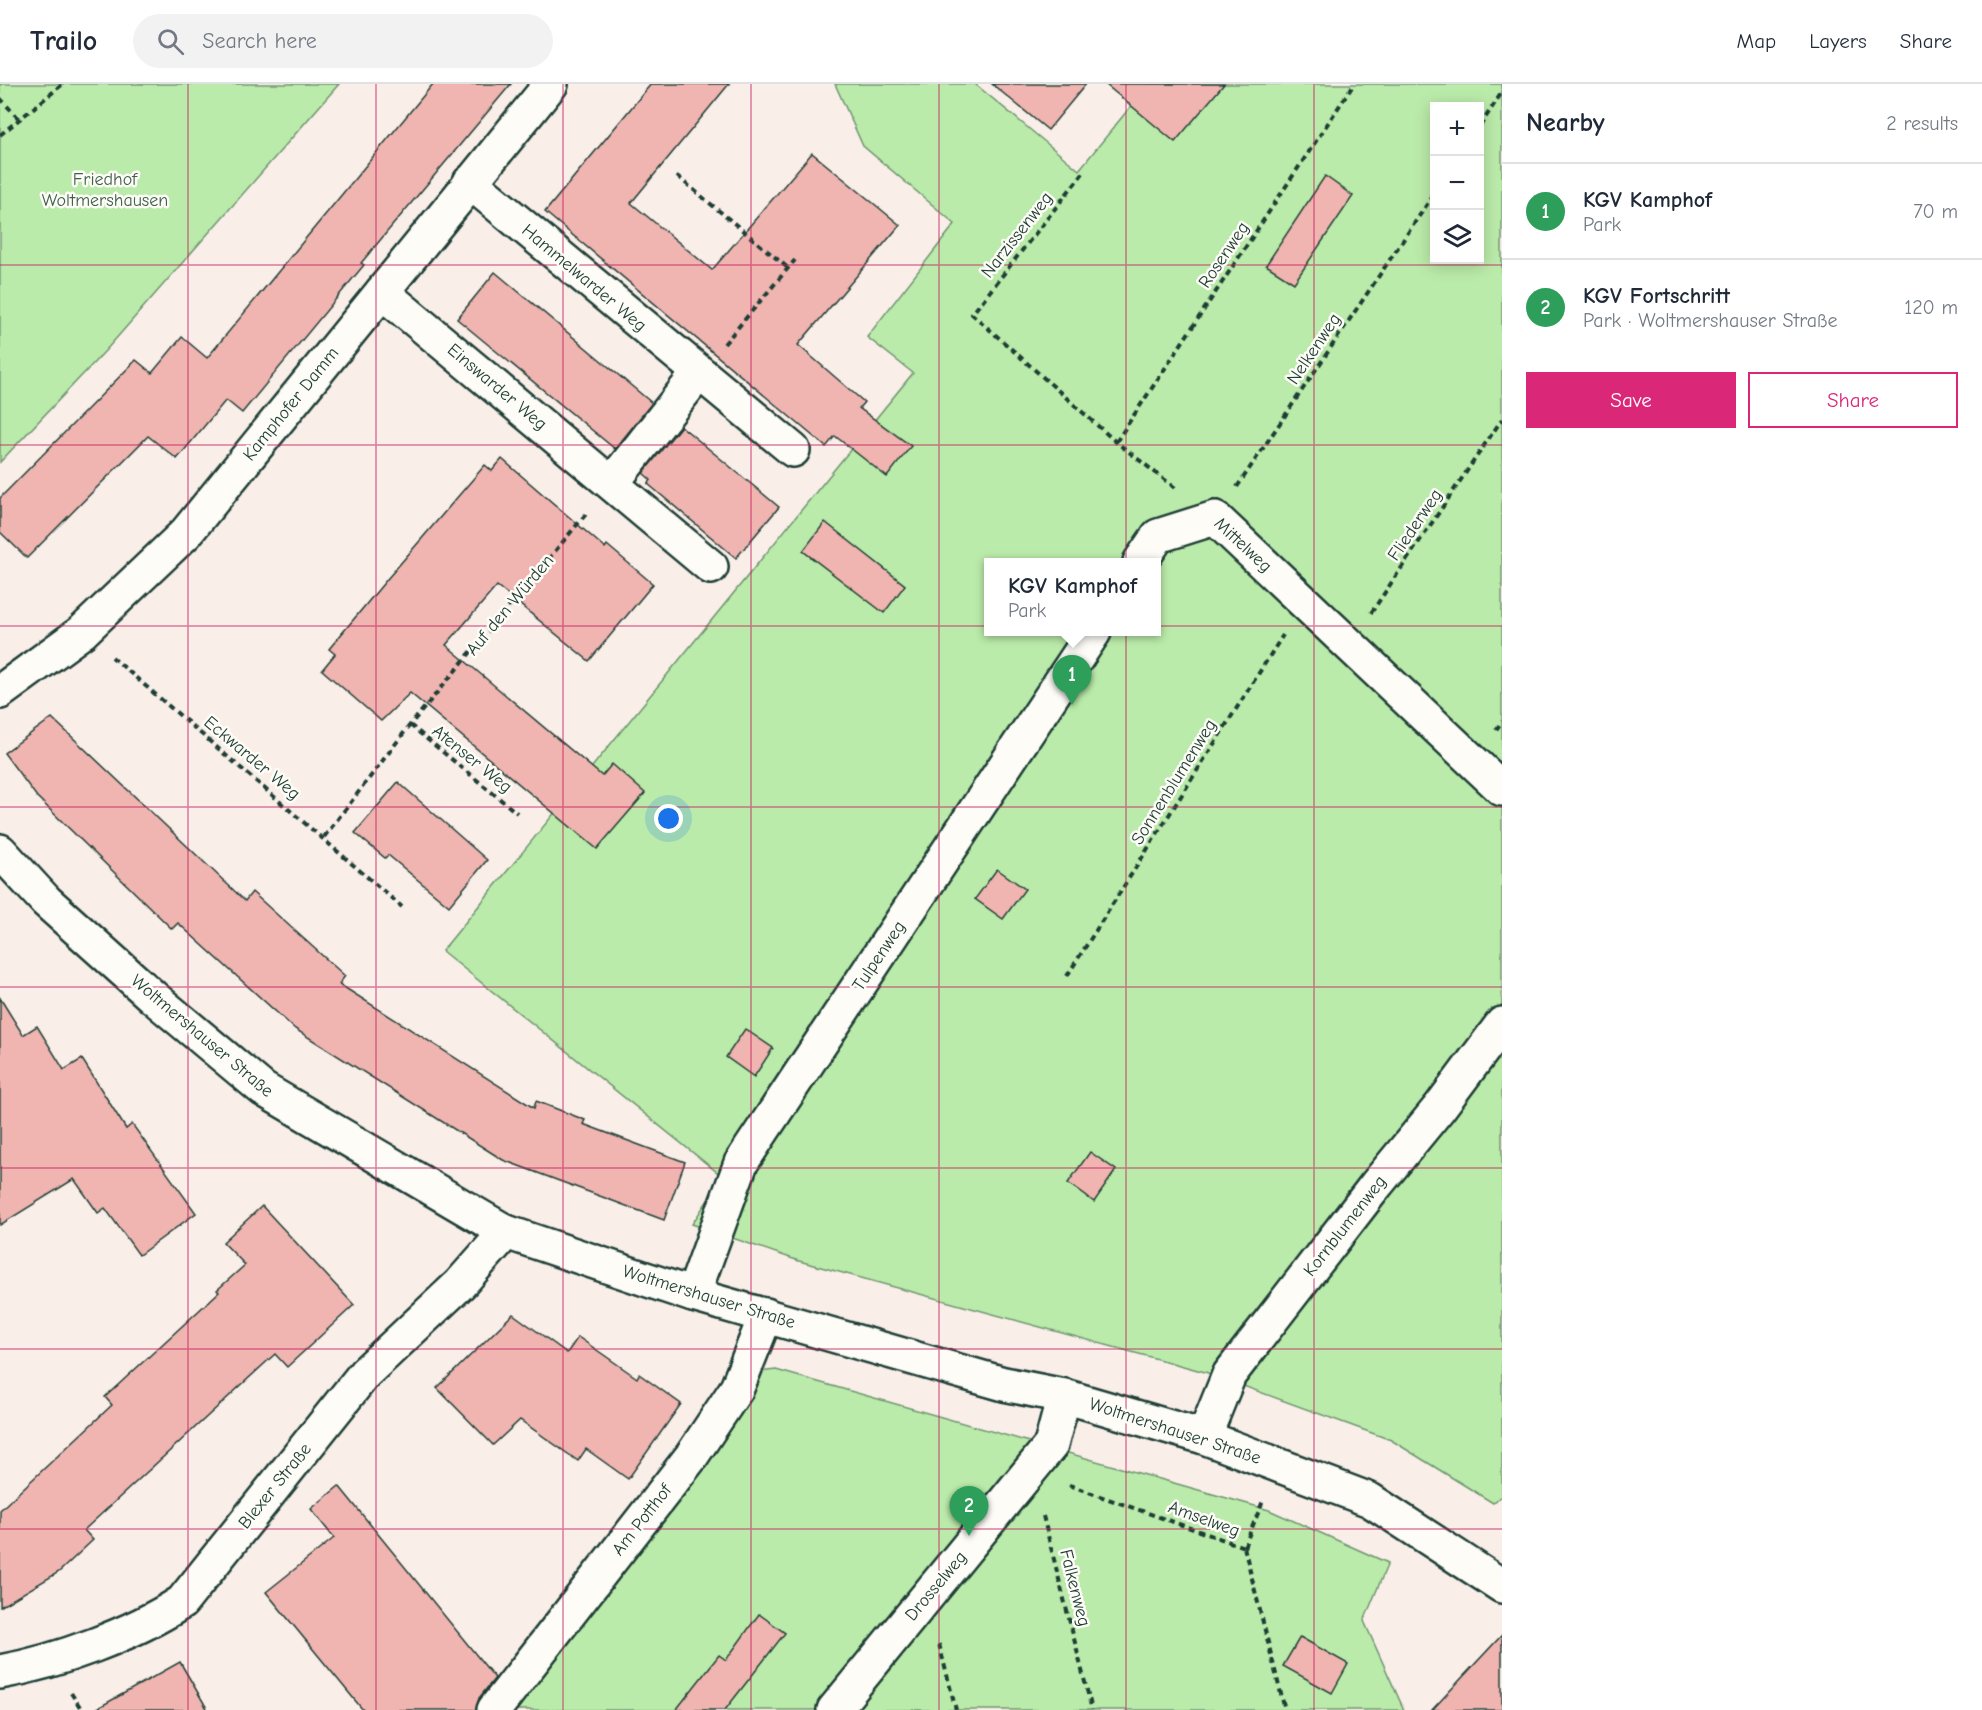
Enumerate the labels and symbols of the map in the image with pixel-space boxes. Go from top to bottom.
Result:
park label: Friedhof Woltmershausen [42,169,168,211]
street label: Narzissenweg [977,188,1057,282]
street label: Rosenweg [1194,218,1254,292]
street label: Hammelwarder Weg [517,220,651,336]
street label: Nelkenweg [1283,310,1345,388]
street label: Einswarder Weg [443,339,551,435]
street label: Kamphofer Damm [239,343,343,465]
street label: Fliederweg [1383,485,1447,565]
street label: Mittelweg [1210,513,1276,577]
street label: Auf den Würden [462,550,558,660]
pin: 1 [1052,656,1092,705]
street label: Eckwarder Weg [200,712,304,804]
street label: Sonnenblumenweg [1127,715,1221,849]
street label: Atenser Weg [428,720,516,798]
your location [654,804,683,833]
street label: Tulpenweg [848,917,910,995]
street label: Woltmershauser Straße [127,970,277,1102]
street label: Kornblumenweg [1299,1171,1391,1281]
street label: Woltmershauser Straße [620,1261,798,1333]
street label: Woltmershauser Straße [1086,1393,1264,1469]
street label: Blexer Straße [234,1439,316,1533]
street label: Am Potthof [608,1479,677,1560]
pin: 2 [950,1486,988,1536]
street label: Amselweg [1165,1496,1243,1542]
street label: Drosselweg [901,1547,971,1625]
street label: Falkenweg [1055,1547,1095,1629]

